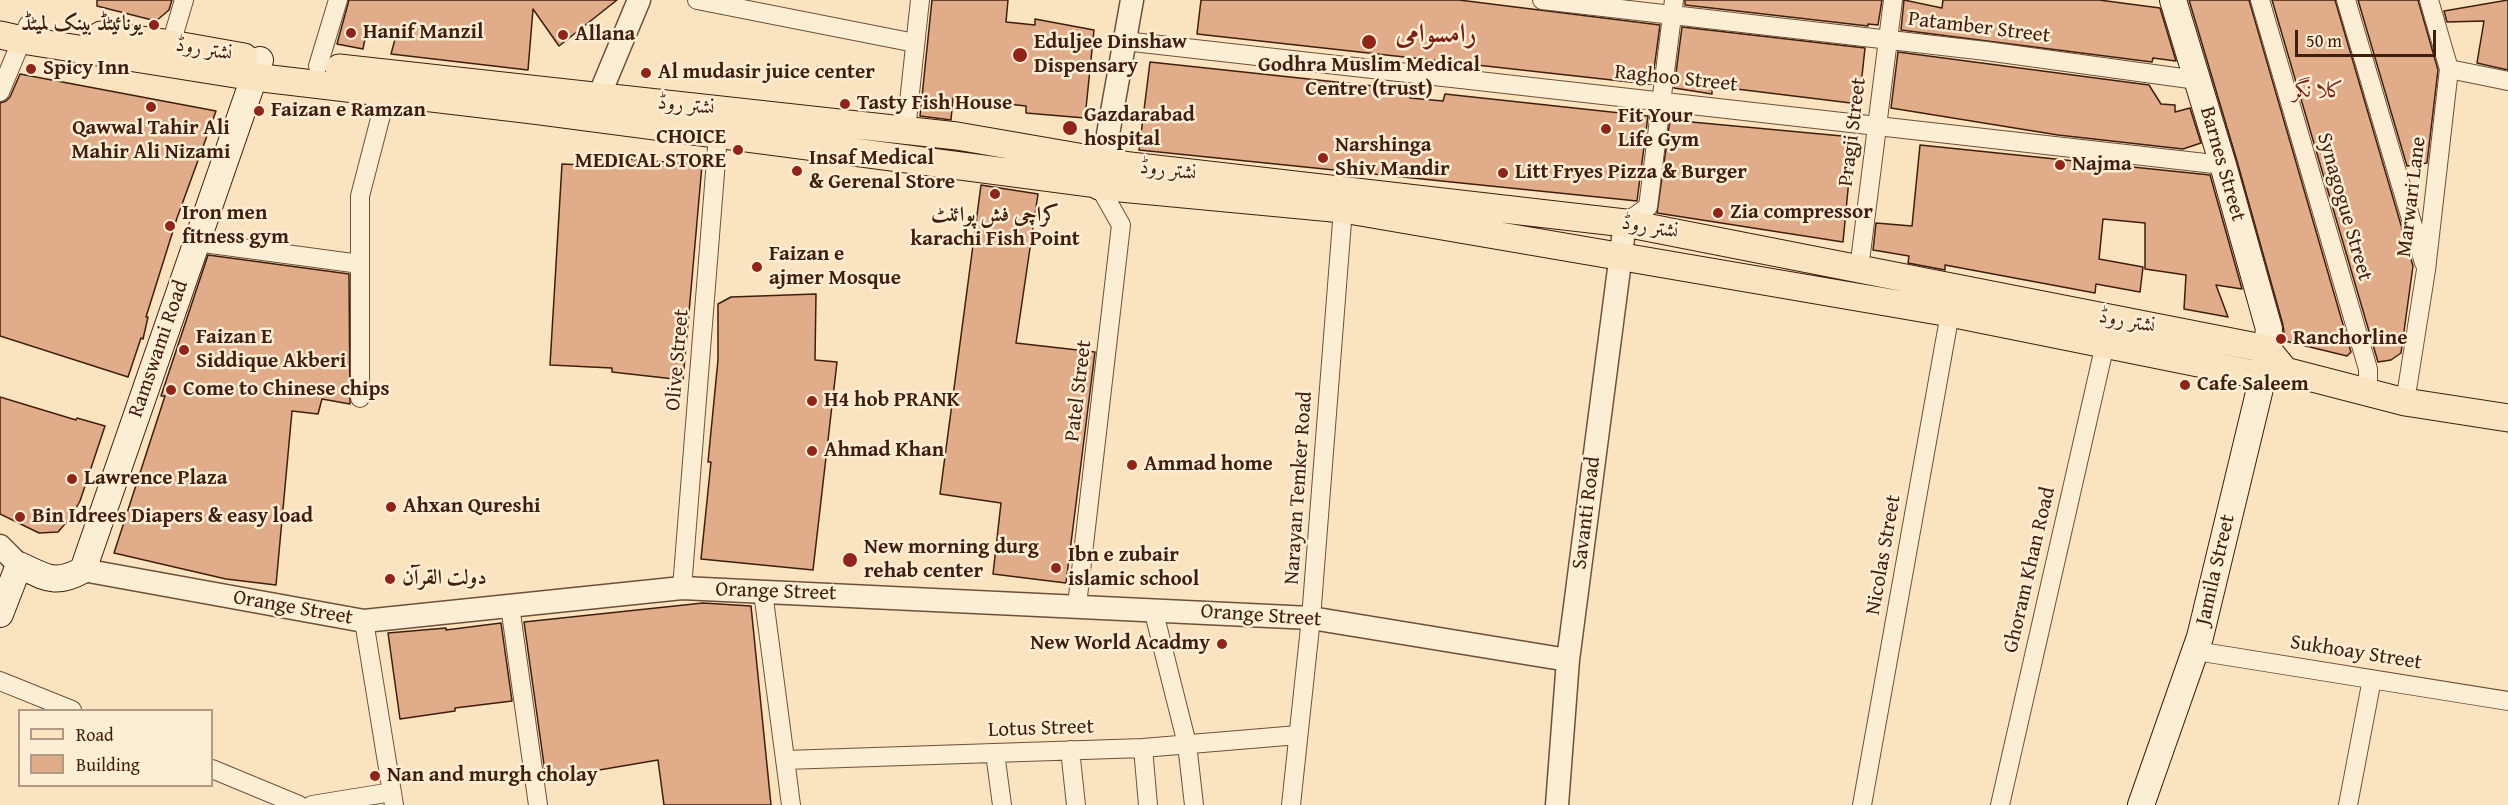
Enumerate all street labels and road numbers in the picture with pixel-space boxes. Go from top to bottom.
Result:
street label: Patamber Street [1907,7,2051,49]
street label: نشتر روڈ [174,33,234,67]
street label: Raghoo Street [1613,60,1739,98]
street label: Pragji Street [1834,76,1872,188]
street label: نشتر روڈ [656,90,716,122]
street label: Barnes Street [2194,104,2250,224]
street label: Synagogue Street [2311,130,2377,284]
street label: Marwari Lane [2392,135,2432,259]
street label: نشتر روڈ [1138,155,1198,187]
street label: نشتر روڈ [1620,211,1680,245]
street label: Ramswami Road [124,277,194,421]
street label: نشتر روڈ [2096,304,2158,340]
street label: Olive Street [661,308,695,412]
street label: Patel Street [1060,339,1098,443]
street label: Narayan Temker Road [1280,390,1318,586]
street label: Savanti Road [1568,455,1606,571]
street label: Ghoram Khan Road [1999,485,2061,655]
street label: Nicolas Street [1861,493,1907,617]
street label: Jamila Street [2191,512,2241,628]
street label: Orange Street [715,577,837,607]
street label: Orange Street [231,585,355,631]
street label: Orange Street [1200,599,1322,633]
street label: Sukhoay Street [2288,630,2424,676]
street label: Lotus Street [988,715,1094,743]

